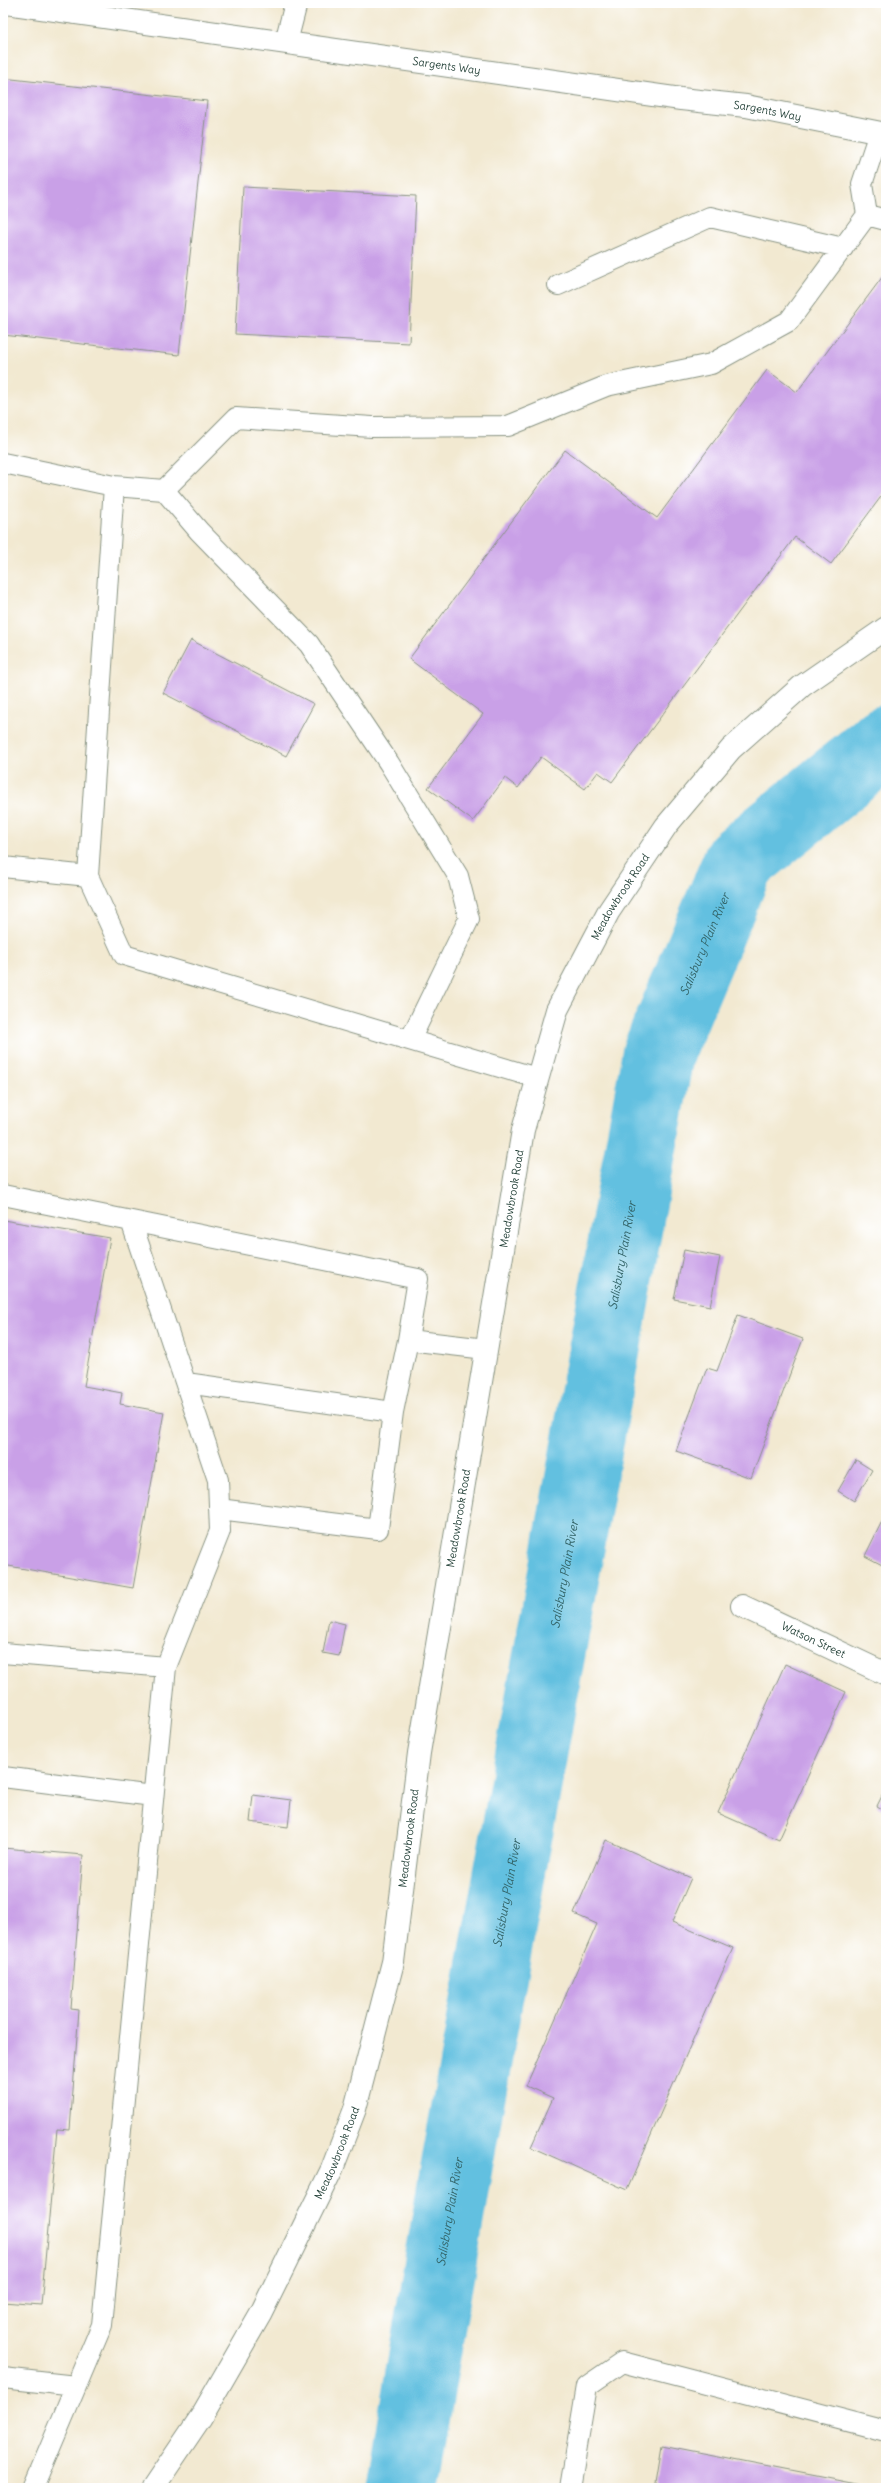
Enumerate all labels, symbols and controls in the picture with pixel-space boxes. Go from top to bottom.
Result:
street label: Sargents Way [412,54,482,77]
street label: Sargents Way [733,98,802,124]
street label: Meadowbrook Road [588,851,653,942]
water label: Salisbury Plain River [676,889,733,997]
street label: Meadowbrook Road [496,1148,527,1249]
water label: Salisbury Plain River [604,1198,639,1311]
street label: Meadowbrook Road [443,1468,473,1568]
water label: Salisbury Plain River [547,1517,581,1629]
street label: Watson Street [779,1619,848,1661]
street label: Meadowbrook Road [395,1788,422,1888]
water label: Salisbury Plain River [489,1836,524,1948]
street label: Meadowbrook Road [311,2104,362,2202]
water label: Salisbury Plain River [432,2155,466,2267]

